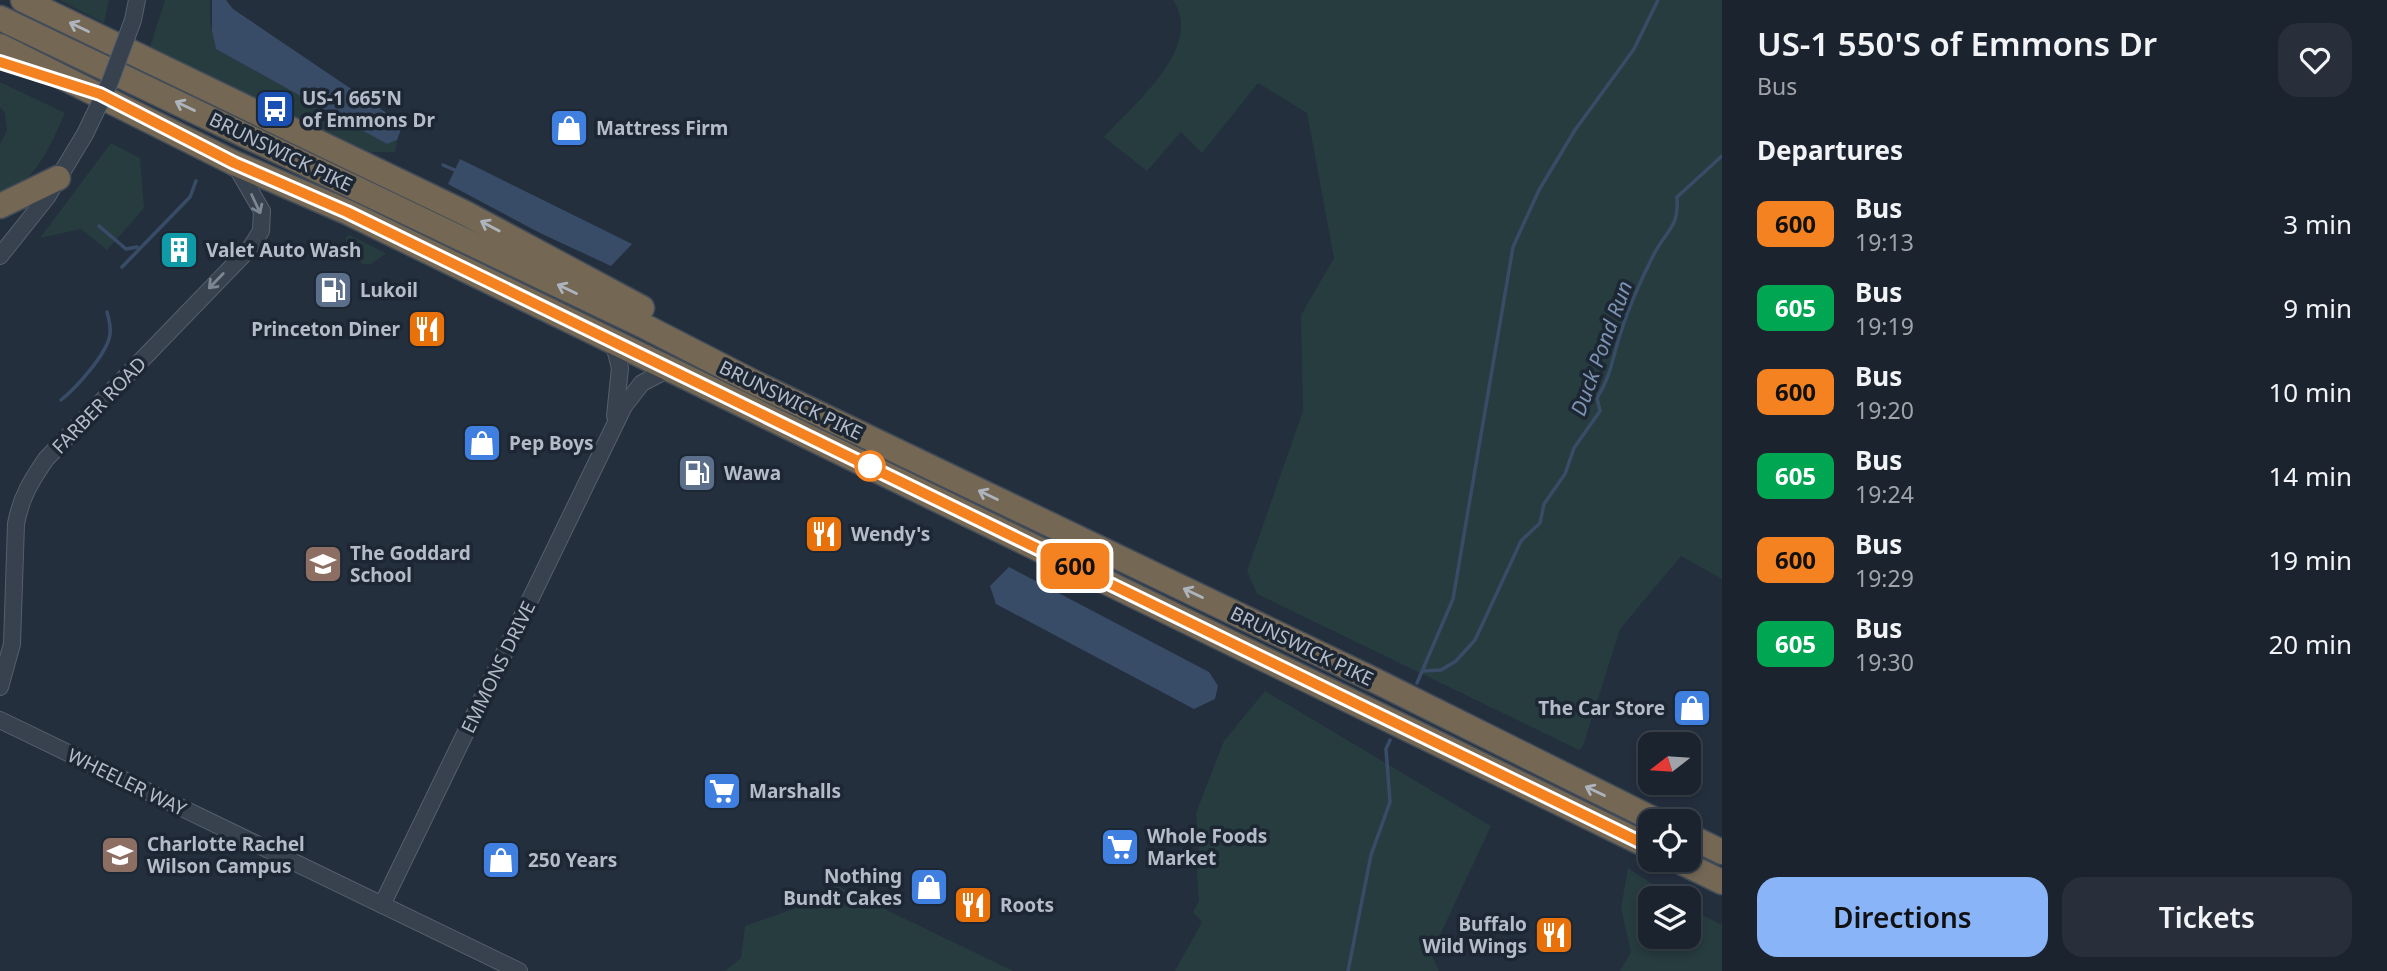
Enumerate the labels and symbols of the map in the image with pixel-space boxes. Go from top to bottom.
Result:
one-way arrow [69,20,90,34]
place label: US-1 665'N of Emmons Dr [302,85,435,133]
bus stop icon: US-1 665'N of Emmons Dr [254,88,296,130]
one-way arrow [175,99,196,112]
street label: BRUNSWICK PIKE [205,106,357,198]
shop icon: Mattress Firm [548,107,590,149]
place label: Mattress Firm [596,115,728,141]
one-way arrow [250,193,263,214]
one-way arrow [480,219,500,233]
building icon: Valet Auto Wash [158,229,200,271]
place label: Valet Auto Wash [206,237,361,263]
fuel station icon: Lukoil [312,269,354,311]
one-way arrow [208,273,225,290]
place label: Lukoil [360,277,418,303]
water label: Duck Pond Run [1564,277,1638,419]
one-way arrow [557,282,578,295]
restaurant icon: Princeton Diner [406,308,448,350]
place label: Princeton Diner [251,316,400,342]
street label: FARBER ROAD [46,351,152,459]
street label: BRUNSWICK PIKE [715,354,867,446]
shop icon: Pep Boys [461,422,503,464]
place label: Pep Boys [509,430,594,456]
unlabelled marker [855,451,885,481]
fuel station icon: Wawa [676,452,718,494]
place label: Wawa [724,460,781,486]
one-way arrow [978,488,999,501]
restaurant icon: Wendy's [803,513,845,555]
place label: Wendy's [851,521,930,547]
place label: The Goddard School [350,540,471,588]
school or university icon: The Goddard School [302,543,344,585]
line badge: 600 [1035,543,1115,589]
one-way arrow [1183,586,1204,600]
street label: EMMONS DRIVE [455,597,541,737]
street label: BRUNSWICK PIKE [1226,600,1378,692]
shop icon: The Car Store [1671,687,1713,729]
place label: The Car Store [1538,695,1665,721]
north arrow [1638,732,1701,794]
street label: WHEELER WAY [63,742,191,822]
supermarket icon: Marshalls [701,770,743,812]
place label: Marshalls [749,778,841,804]
one-way arrow [1585,784,1606,797]
place label: Whole Foods Market [1147,823,1267,871]
supermarket icon: Whole Foods Market [1099,826,1141,868]
place label: Charlotte Rachel Wilson Campus [147,831,305,879]
school or university icon: Charlotte Rachel Wilson Campus [99,834,141,876]
shop icon: 250 Years [480,839,522,881]
place label: 250 Years [528,847,617,873]
place label: Nothing Bundt Cakes [783,863,902,911]
shop icon: Nothing Bundt Cakes [908,866,950,908]
restaurant icon: Roots [952,884,994,926]
place label: Roots [1000,892,1054,918]
place label: Buffalo Wild Wings [1422,911,1527,959]
restaurant icon: Buffalo Wild Wings [1533,914,1575,956]

